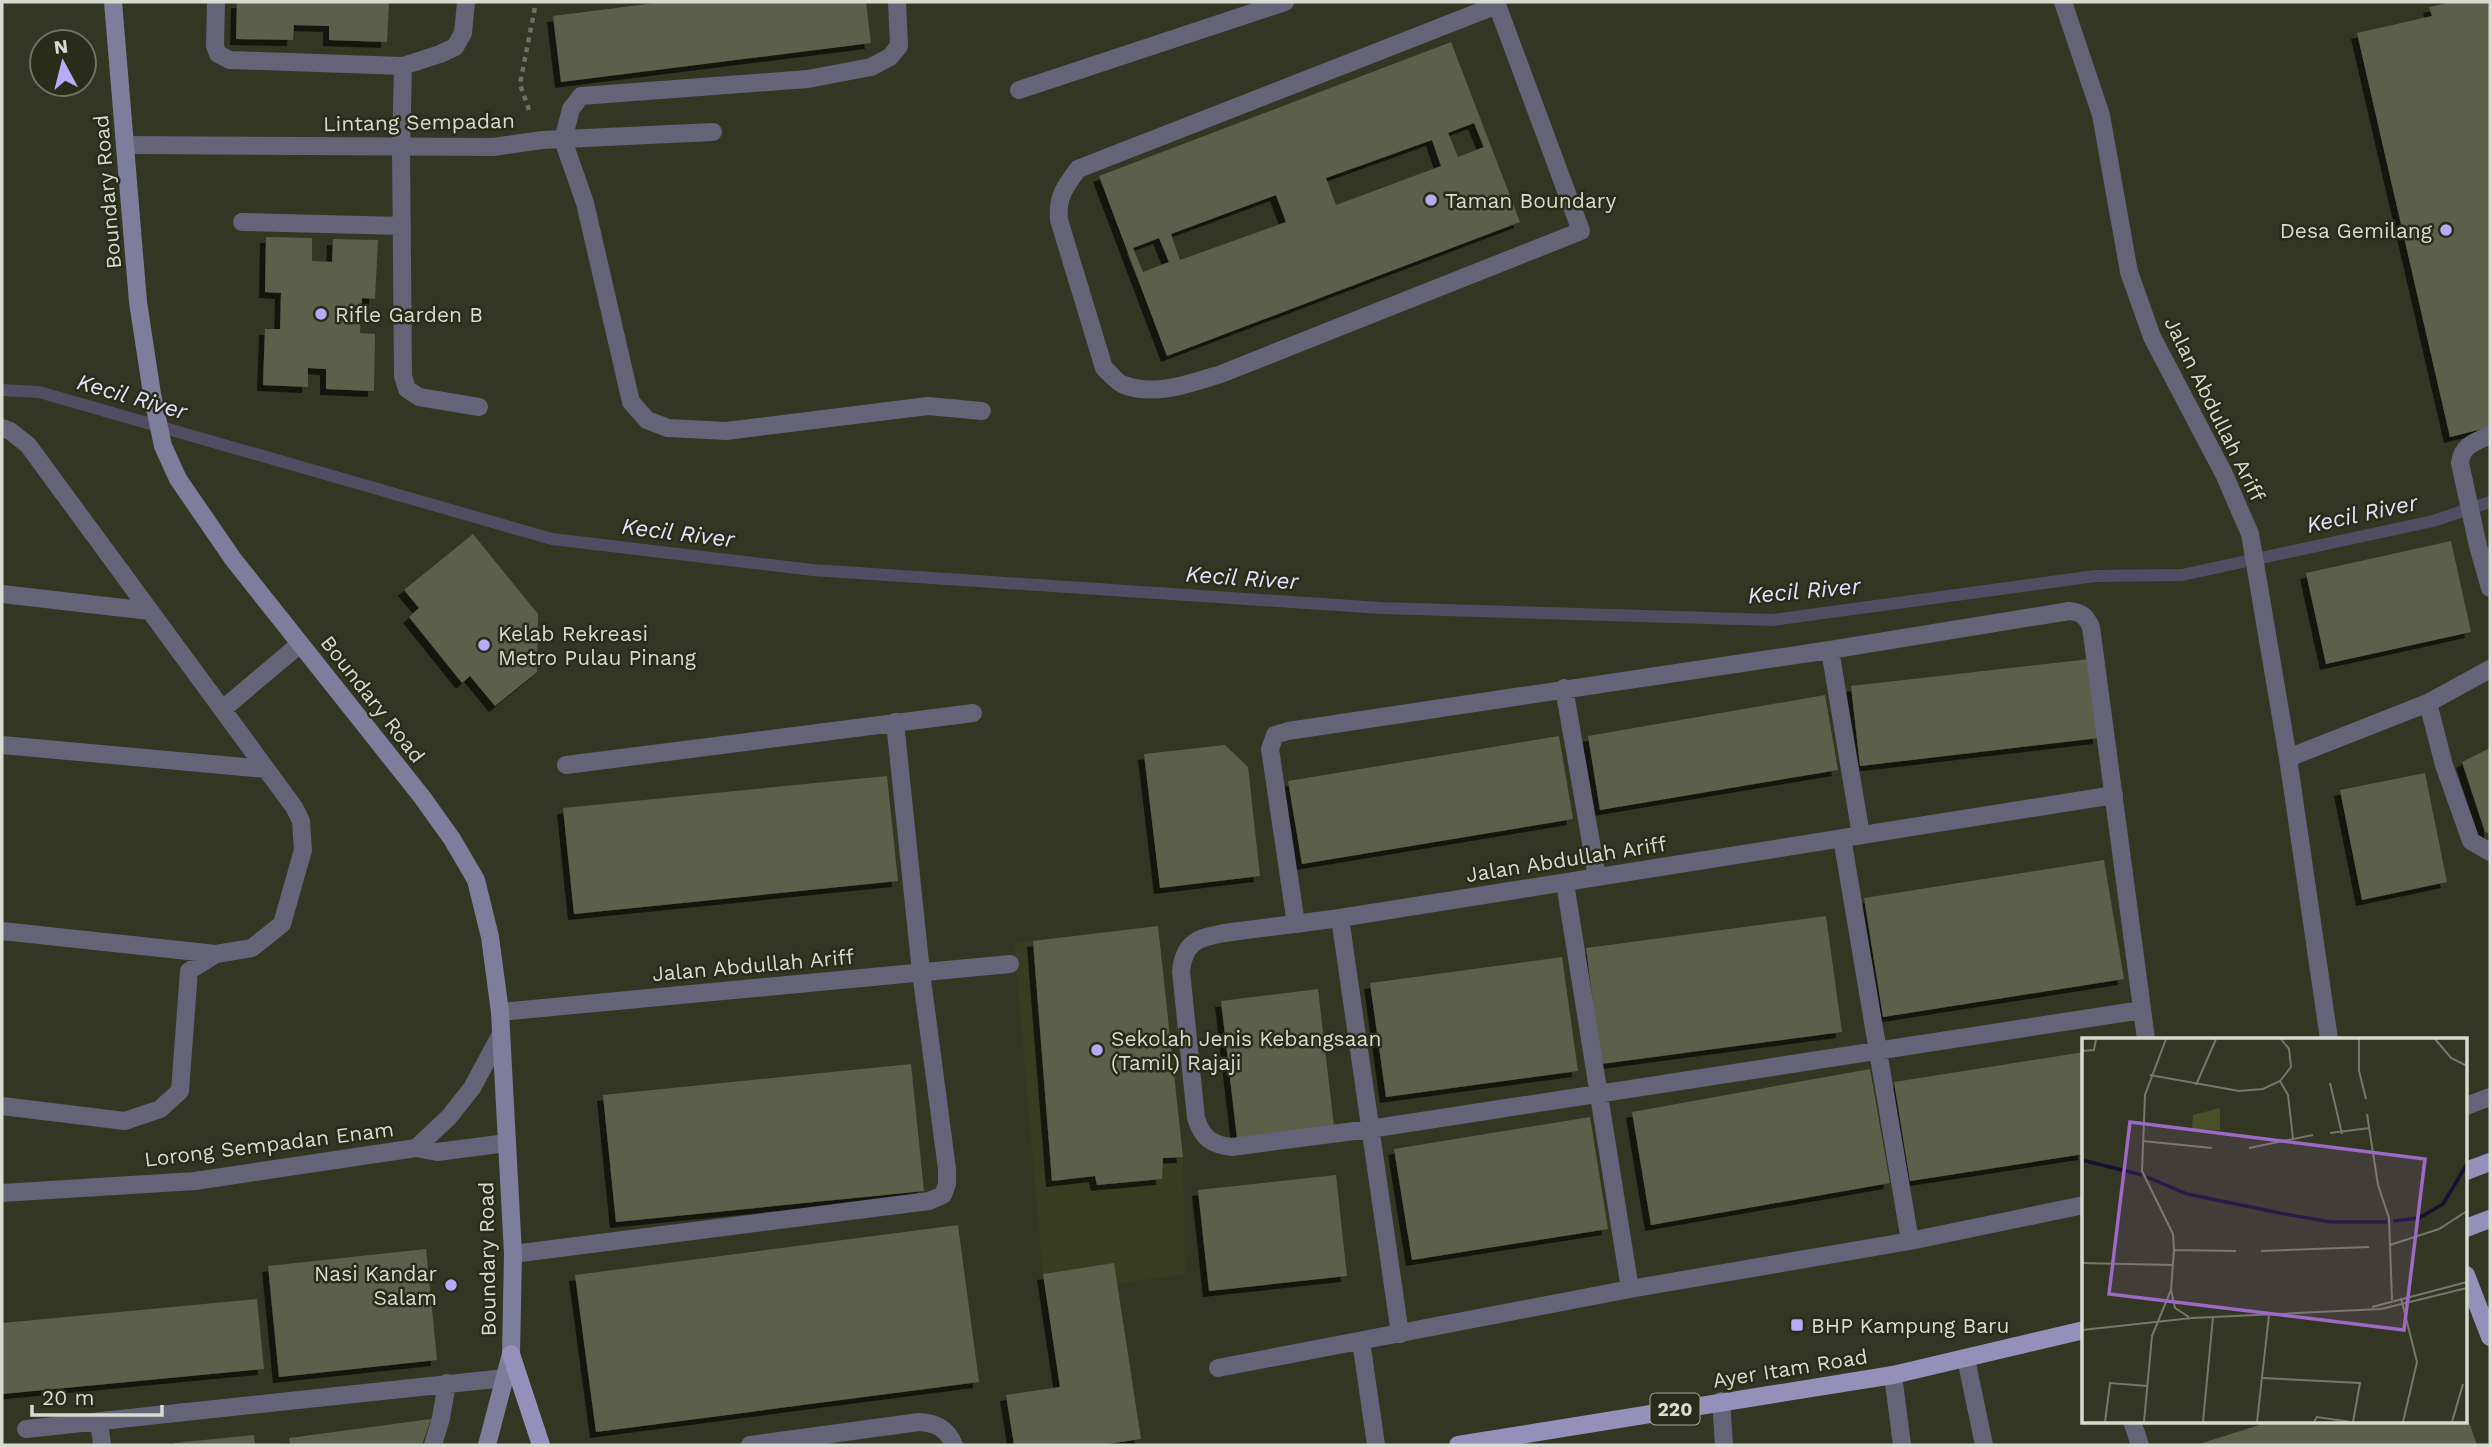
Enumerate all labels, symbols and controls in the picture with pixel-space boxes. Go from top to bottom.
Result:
north arrow [28,28,98,98]
text: N [53,34,69,59]
street label: Lintang Sempadan [323,108,515,136]
street label: Boundary Road [88,114,126,270]
place label: Taman Boundary [1445,188,1616,213]
marker: Taman Boundary [1423,192,1439,208]
place label: Desa Gemilang [2280,218,2433,243]
marker: Desa Gemilang [2438,222,2454,238]
place label: Rifle Garden B [335,302,483,327]
marker: Rifle Garden B [313,306,329,322]
street label: Jalan Abdullah Ariff [2159,312,2271,506]
water label: Kecil River [74,368,191,426]
water label: Kecil River [2304,489,2421,539]
water label: Kecil River [620,513,737,553]
water label: Kecil River [1185,561,1301,595]
water label: Kecil River [1746,573,1863,609]
place label: Kelab Rekreasi Metro Pulau Pinang [498,621,697,670]
street label: Boundary Road [316,630,430,768]
marker: Kelab Rekreasi Metro Pulau Pinang [476,637,492,653]
street label: Jalan Abdullah Ariff [1464,831,1669,887]
street label: Jalan Abdullah Ariff [651,944,856,986]
place label: Sekolah Jenis Kebangsaan (Tamil) Rajaji [1111,1026,1381,1075]
inset map [2082,1038,2468,1422]
marker: Sekolah Jenis Kebangsaan (Tamil) Rajaji [1089,1042,1105,1058]
street label: Lorong Sempadan Enam [143,1116,395,1172]
street label: Boundary Road [473,1181,501,1337]
place label: Nasi Kandar Salam [314,1261,437,1310]
marker: Nasi Kandar Salam [443,1277,459,1293]
place label: BHP Kampung Baru [1811,1313,2010,1338]
marker: BHP Kampung Baru [1789,1317,1805,1333]
street label: Ayer Itam Road [1711,1343,1869,1393]
scale bar [32,1374,161,1418]
text: 20 m [42,1385,94,1410]
road number: 220 [1650,1394,1700,1424]

